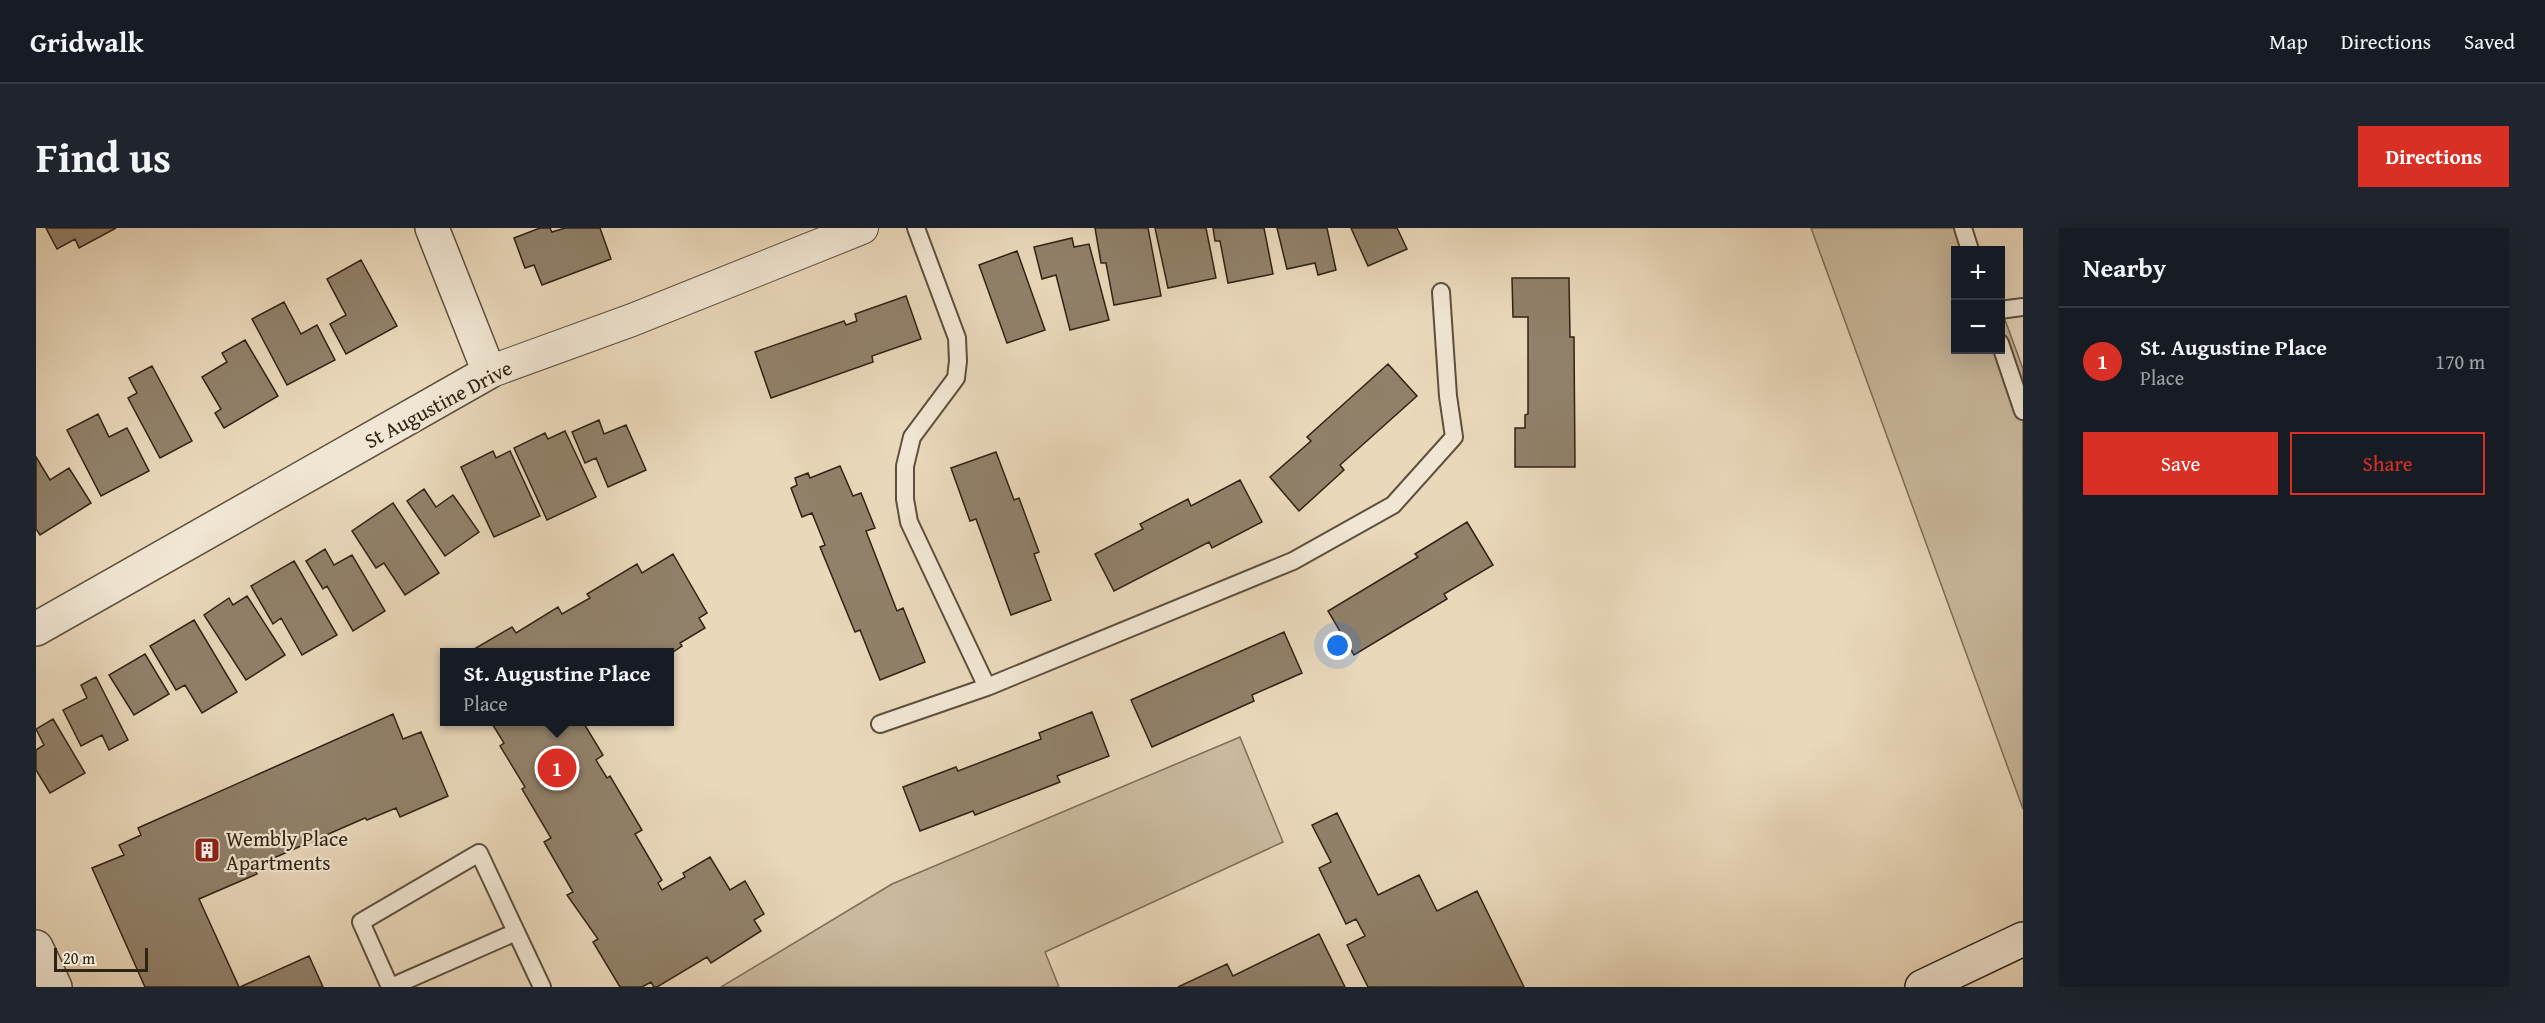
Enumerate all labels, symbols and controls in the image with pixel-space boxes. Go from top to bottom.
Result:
text: Gridwalk [30,21,143,62]
text: Map [2269,26,2308,57]
text: Directions [2341,26,2431,57]
text: Saved [2464,26,2515,57]
text: Find us [36,126,171,187]
button: Directions [2358,126,2509,187]
map controls [1951,246,2005,354]
button: + [1951,246,2005,300]
text: Nearby [2083,248,2166,287]
button: − [1951,300,2005,354]
text: St. Augustine Place [2140,331,2327,363]
text: 1 [2097,347,2108,376]
text: 170 m [2435,347,2485,376]
street label: St Augustine Drive [359,352,517,456]
text: Place [2140,363,2184,392]
button: Save [2083,432,2278,495]
button: Share [2290,432,2485,495]
your location [1323,631,1352,660]
popup [440,648,674,726]
text: St. Augustine Place [464,657,650,689]
text: Place [464,689,508,718]
pin: 1 [538,746,576,790]
place label: Wembly Place Apartments [226,823,348,878]
building icon: Wembly Place Apartments [192,835,222,865]
scale bar [54,945,148,972]
text: 20 m [63,946,95,970]

